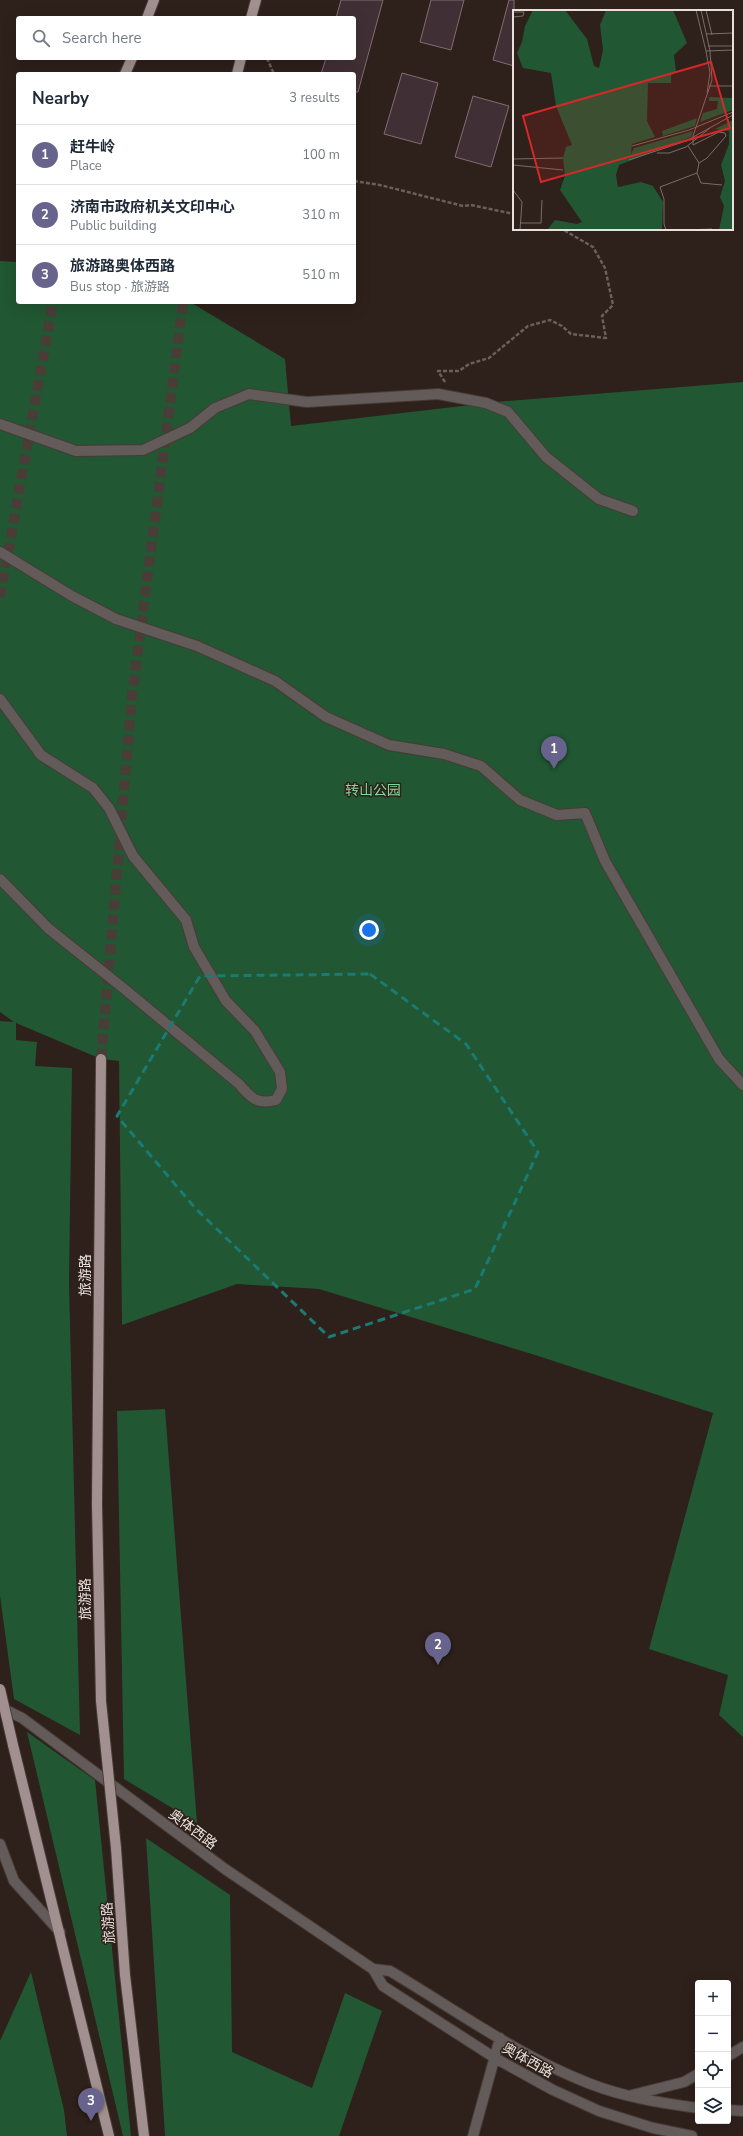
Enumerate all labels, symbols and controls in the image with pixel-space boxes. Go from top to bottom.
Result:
inset map [513,10,733,230]
search box [16,16,356,60]
icon: search [30,27,52,49]
text: Search here [62,28,142,48]
text: Nearby [32,87,89,110]
text: 3 results [289,89,340,107]
text: 赶牛岭 [70,137,115,157]
text: 1 [41,146,49,164]
text: 100 m [302,146,340,164]
text: Place [70,157,102,175]
text: 济南市政府机关文印中心 [70,197,235,217]
text: 2 [41,206,49,224]
text: 310 m [302,206,340,224]
text: Public building [70,217,157,235]
text: 旅游路奥体西路 [70,256,175,276]
text: 3 [41,266,49,284]
text: 510 m [302,266,340,284]
text: Bus stop · 旅游路 [70,278,170,296]
pin: 1 [541,736,567,769]
park label: 转山公园 [345,781,401,800]
your location [359,920,379,940]
street label: 旅游路 [76,1254,95,1296]
street label: 旅游路 [76,1578,95,1620]
pin: 2 [425,1632,451,1665]
street label: 奥体西路 [165,1805,221,1854]
street label: 旅游路 [98,1901,119,1945]
map controls [695,1980,731,2124]
button: + [695,1980,731,2016]
button: − [695,2016,731,2052]
street label: 奥体西路 [499,2039,557,2082]
button: locate [695,2052,731,2088]
pin: 3 [78,2088,104,2121]
button: layers [695,2088,731,2124]

